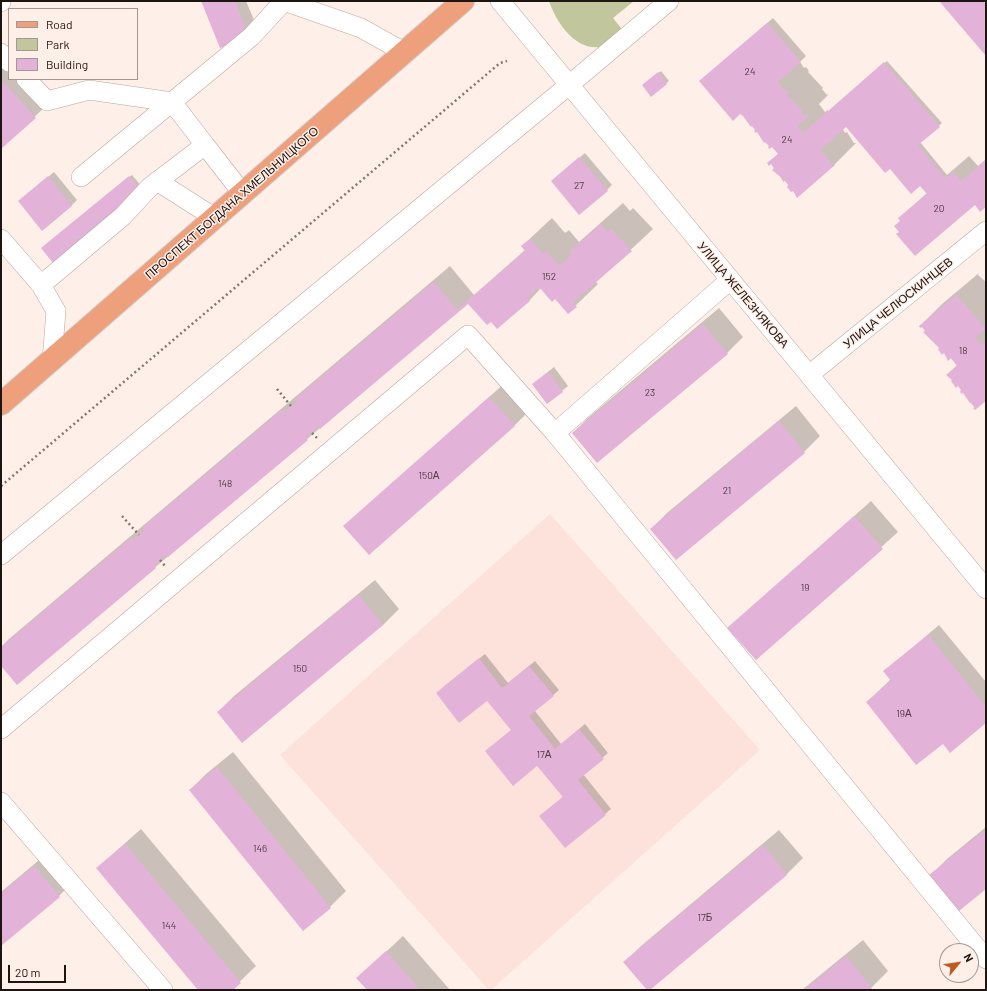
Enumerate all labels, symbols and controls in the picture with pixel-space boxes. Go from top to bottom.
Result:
legend [8,8,138,80]
text: Road [46,17,73,31]
text: Park [46,37,70,51]
text: Building [46,57,88,71]
house number: 24 [745,66,755,78]
street label: ПРОСПЕКТ БОГДАНА ХМЕЛЬНИЦКОГО [142,124,322,282]
house number: 24 [782,134,792,146]
house number: 27 [574,180,584,192]
house number: 20 [933,203,945,215]
street label: УЛИЦА ЖЕЛЕЗНЯКОВА [694,239,792,351]
street label: УЛИЦА ЧЕЛЮСКИНЦЕВ [840,254,956,352]
house number: 152 [542,271,556,283]
house number: 18 [959,345,967,357]
house number: 23 [645,387,655,399]
house number: 150А [419,470,439,482]
house number: 148 [218,478,232,490]
house number: 21 [723,485,731,497]
house number: 19 [801,582,809,594]
house number: 150 [293,663,307,675]
house number: 19А [896,708,912,720]
house number: 17А [537,749,551,761]
house number: 146 [253,843,267,855]
house number: 17Б [698,912,712,924]
house number: 144 [162,920,176,932]
north arrow [939,943,979,983]
text: N [962,951,977,964]
scale bar [10,957,68,983]
text: 20 m [15,965,41,979]

